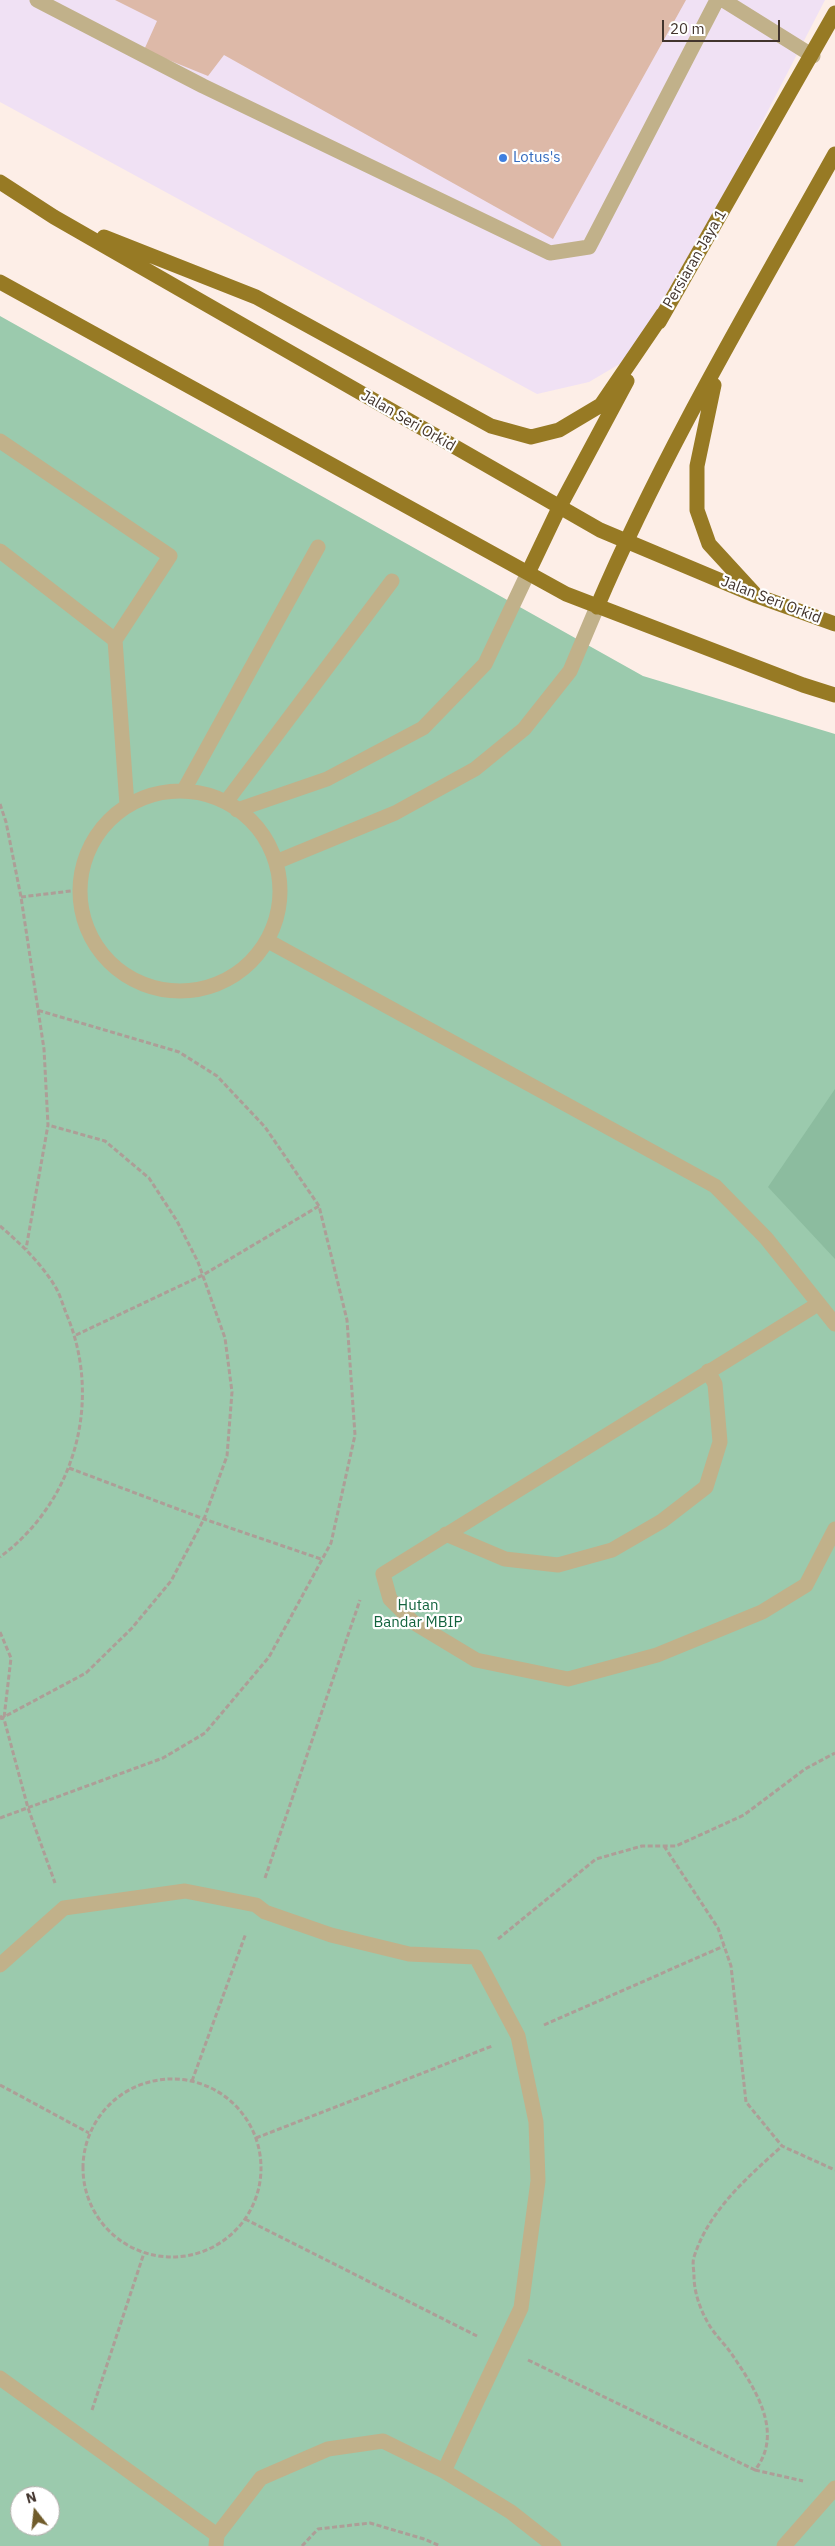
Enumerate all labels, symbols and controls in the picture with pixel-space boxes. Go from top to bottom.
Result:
scale bar [665,10,782,42]
text: 20 m [670,19,705,38]
place label: Lotus's [513,149,561,167]
marker: Lotus's [497,152,509,164]
street label: Persiaran Jaya 1 [660,207,730,311]
street label: Jalan Seri Orkid [358,387,458,455]
street label: Jalan Seri Orkid [718,573,824,627]
park label: Hutan Bandar MBIP [373,1597,463,1632]
north arrow [10,2486,60,2536]
text: N [24,2487,38,2508]

